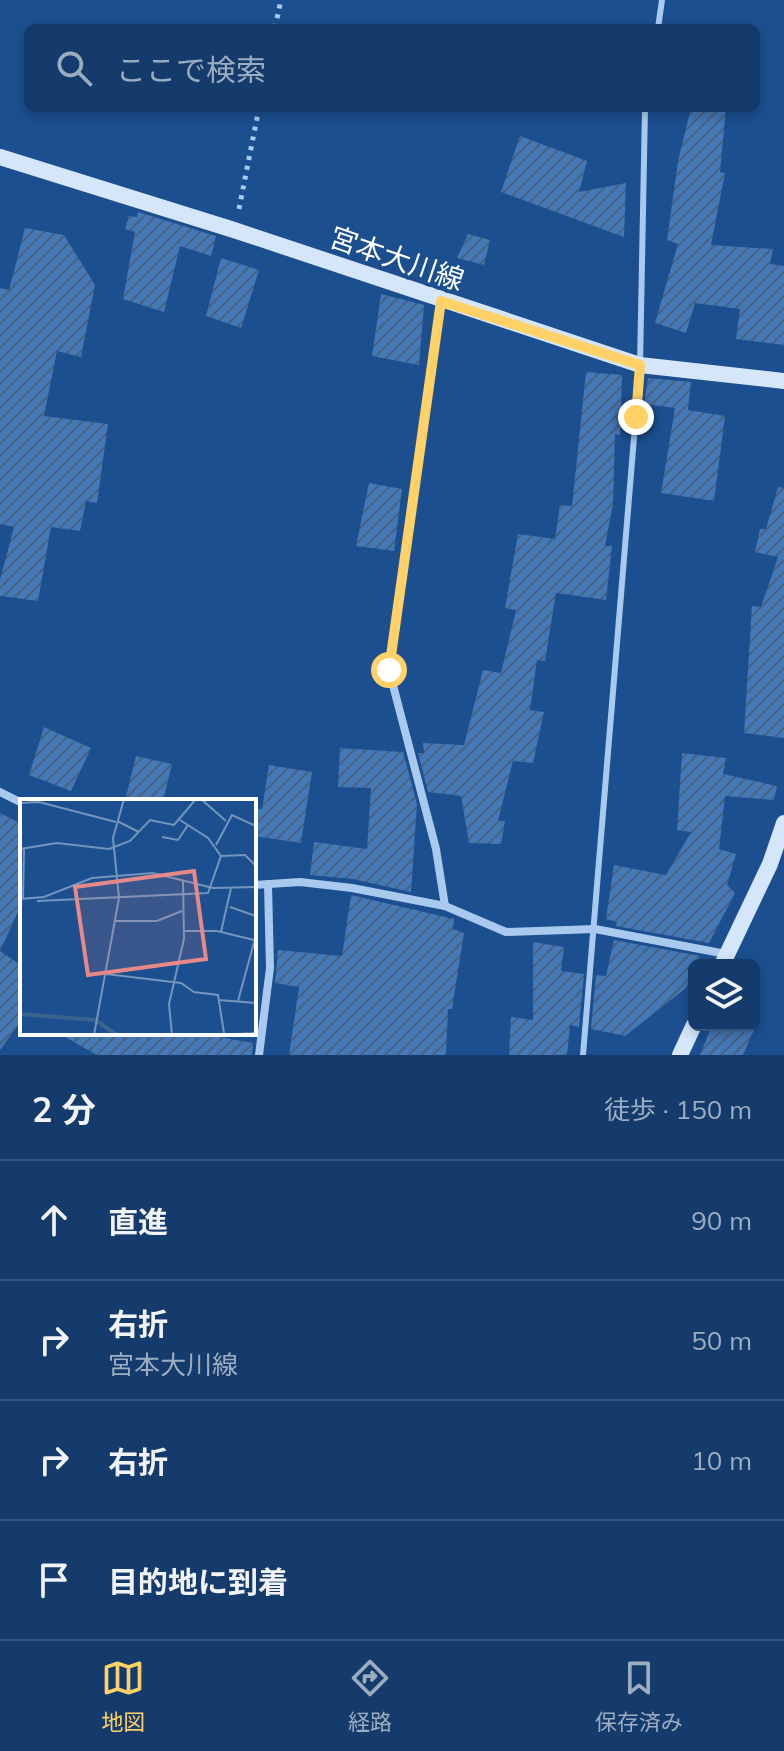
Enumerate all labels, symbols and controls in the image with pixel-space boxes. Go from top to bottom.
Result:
search box [24,24,760,112]
icon: search [52,46,96,90]
text: ここで検索 [116,51,266,89]
street label: 宮本大川線 [325,219,469,297]
route end [618,399,654,435]
route start [371,652,407,688]
inset map [20,799,256,1035]
map controls [688,959,760,1031]
button: layers [688,959,760,1031]
text: 2 分 [32,1088,96,1131]
text: 徒歩 · 150 m [604,1093,752,1126]
icon: ahead [32,1198,76,1242]
text: 直進 [108,1203,168,1241]
text: 90 m [691,1204,752,1237]
text: 右折 [108,1305,168,1343]
icon: right [32,1318,76,1362]
text: 50 m [691,1324,752,1357]
text: 宮本大川線 [108,1348,238,1381]
icon: right [32,1438,76,1482]
text: 右折 [108,1443,168,1481]
text: 10 m [691,1444,752,1477]
icon: arrive [32,1558,76,1602]
text: 目的地に到着 [108,1563,288,1601]
tab: 地図 [101,1656,145,1736]
tab: 経路 [348,1656,392,1736]
tab: 保存済み [595,1656,683,1736]

